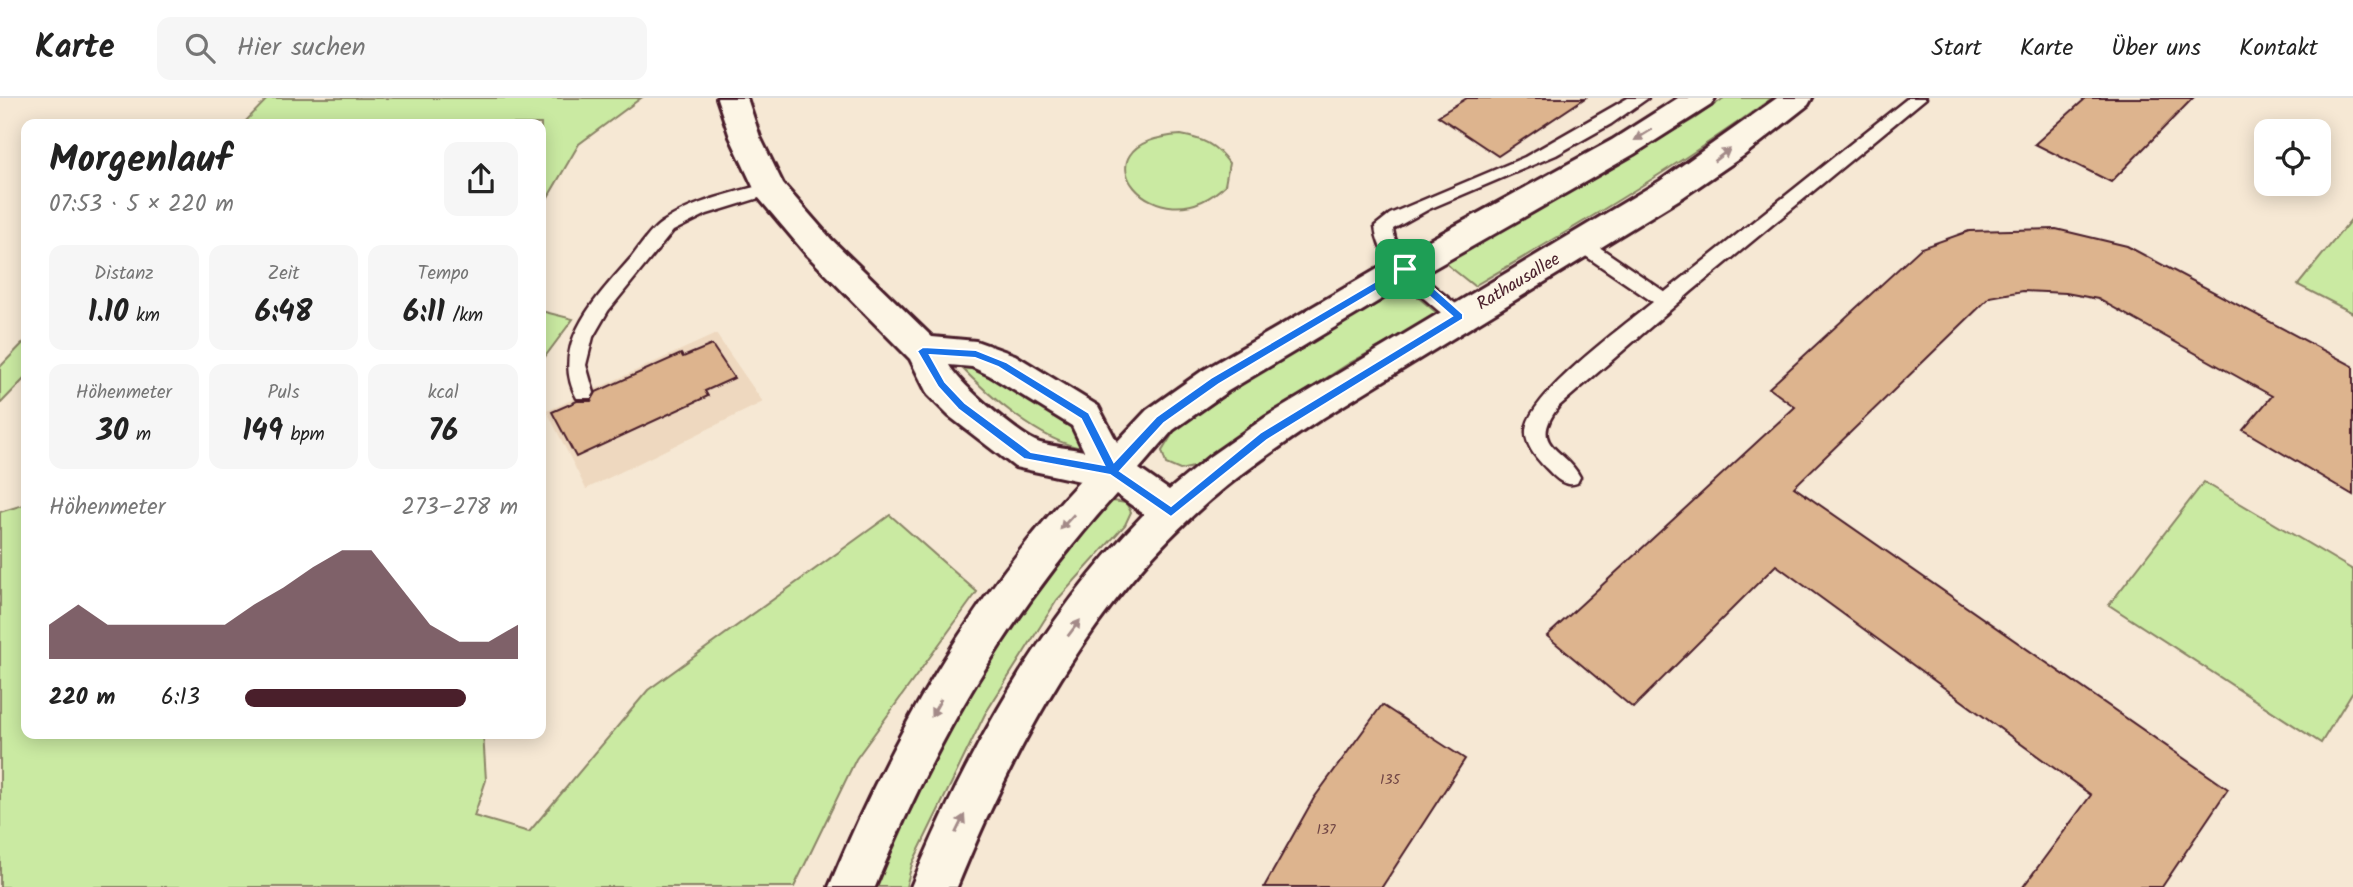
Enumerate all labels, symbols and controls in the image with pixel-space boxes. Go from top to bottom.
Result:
search box [157,17,647,80]
text: Karte [35,22,115,75]
text: Hier suchen [237,27,366,69]
icon: search [181,29,219,67]
text: Start [1931,29,1982,68]
text: Karte [2020,29,2073,68]
text: Über uns [2111,29,2201,68]
text: Kontakt [2239,29,2318,68]
map controls [2254,119,2331,196]
button: locate [2254,119,2331,196]
one-way arrow [1633,129,1652,142]
text: Morgenlauf [49,131,231,191]
button: share [444,142,518,216]
one-way arrow [1712,148,1730,163]
text: 07:53 · 5 × 220 m [49,187,234,223]
pin [1375,239,1435,299]
street label: Rathausallee [1471,246,1566,319]
icon: arrive [1386,250,1424,288]
text: Distanz [94,259,154,289]
text: Zeit [267,259,300,289]
text: Tempo [417,259,469,289]
text: 1.10 [88,289,128,337]
text: 6:48 [255,289,312,337]
text: 6:11 [403,289,445,337]
text: km [128,301,160,331]
text: /km [445,301,483,331]
text: Höhenmeter [76,378,172,408]
text: Puls [267,378,300,408]
text: kcal [428,378,459,408]
text: 30 [97,408,128,456]
text: 149 [242,408,283,456]
text: 76 [428,408,458,456]
text: m [128,420,151,450]
text: bpm [283,420,325,450]
text: Höhenmeter [49,490,165,526]
text: 273–278 m [402,490,518,526]
one-way arrow [1059,513,1075,531]
one-way arrow [1067,618,1081,637]
text: 220 m [49,680,115,716]
text: 6:13 [161,680,200,716]
one-way arrow [930,698,942,717]
house number: 135 [1380,769,1401,791]
one-way arrow [954,814,966,834]
house number: 137 [1317,819,1336,841]

